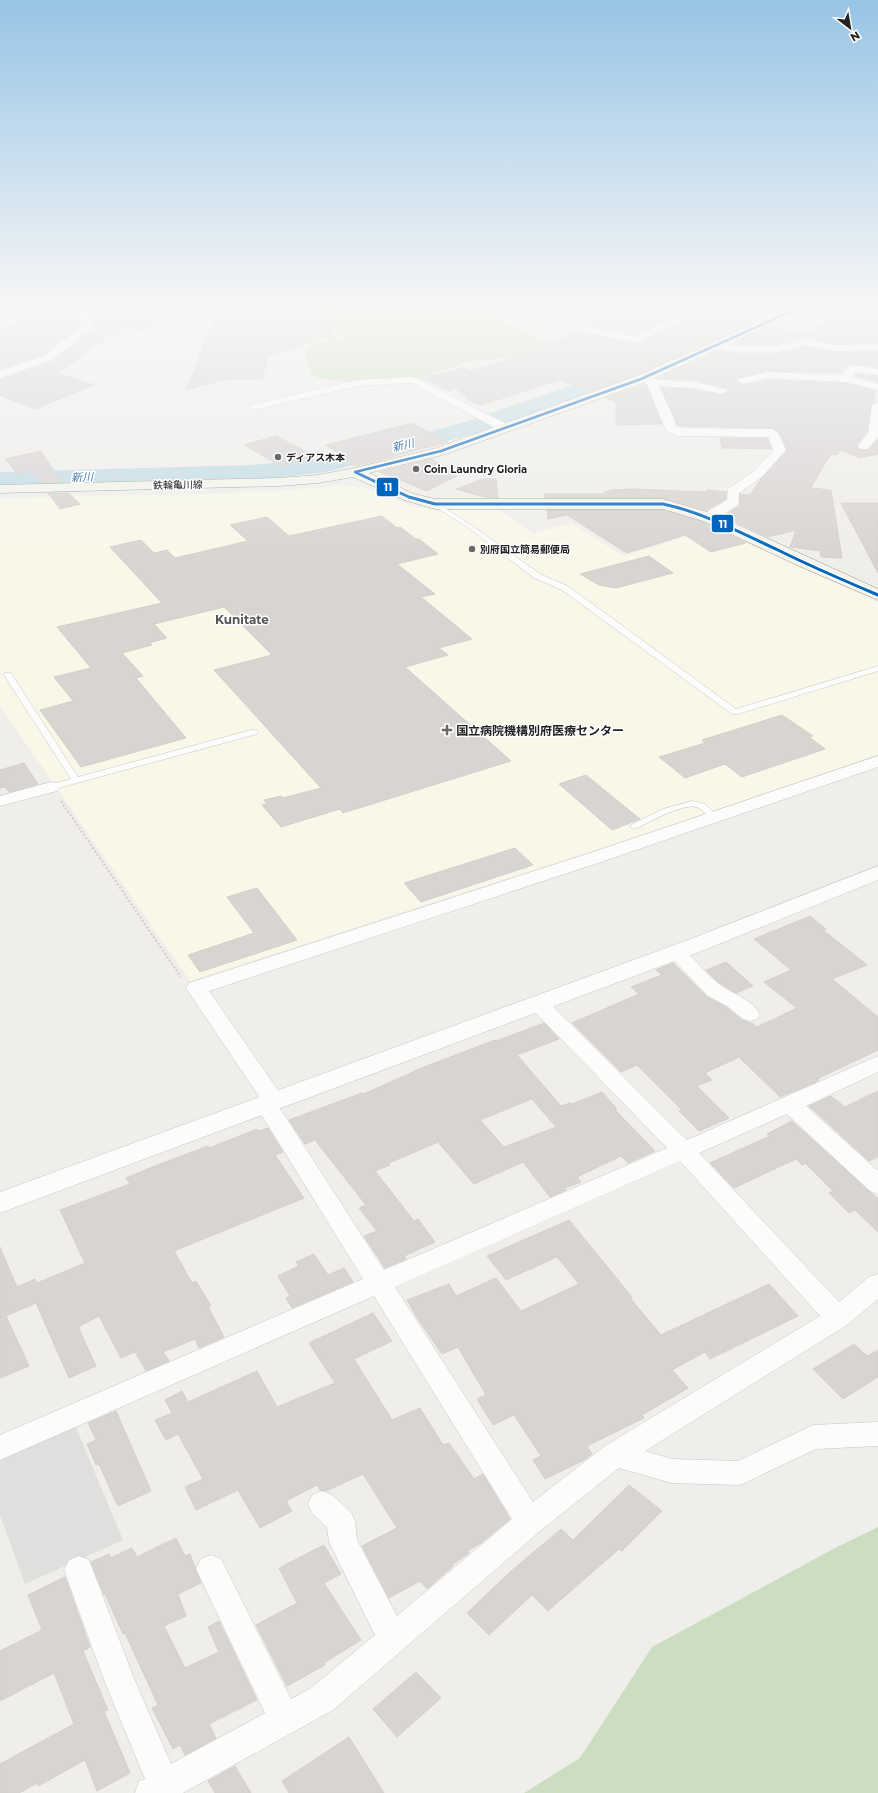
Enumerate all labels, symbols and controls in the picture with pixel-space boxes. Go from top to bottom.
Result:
north arrow [830,8,870,48]
text: N [848,28,863,45]
water label: 新川 [391,435,416,454]
place label: ディアス木本 [286,451,345,464]
marker: ディアス木本 [273,452,283,462]
place label: Coin Laundry Gloria [424,463,527,476]
marker: Coin Laundry Gloria [411,464,421,474]
water label: 新川 [71,470,94,484]
line badge: 11 [376,477,399,497]
street label: 鉄輪亀川線 [153,478,203,492]
text: 11 [384,480,392,494]
line badge: 11 [711,514,734,533]
text: 11 [719,517,727,531]
place label: 別府国立簡易郵便局 [480,543,570,556]
marker: 別府国立簡易郵便局 [467,544,477,554]
district label: Kunitate [215,612,269,627]
place label: 国立病院機構別府医療センター [456,723,624,738]
marker: 国立病院機構別府医療センター [441,724,453,736]

